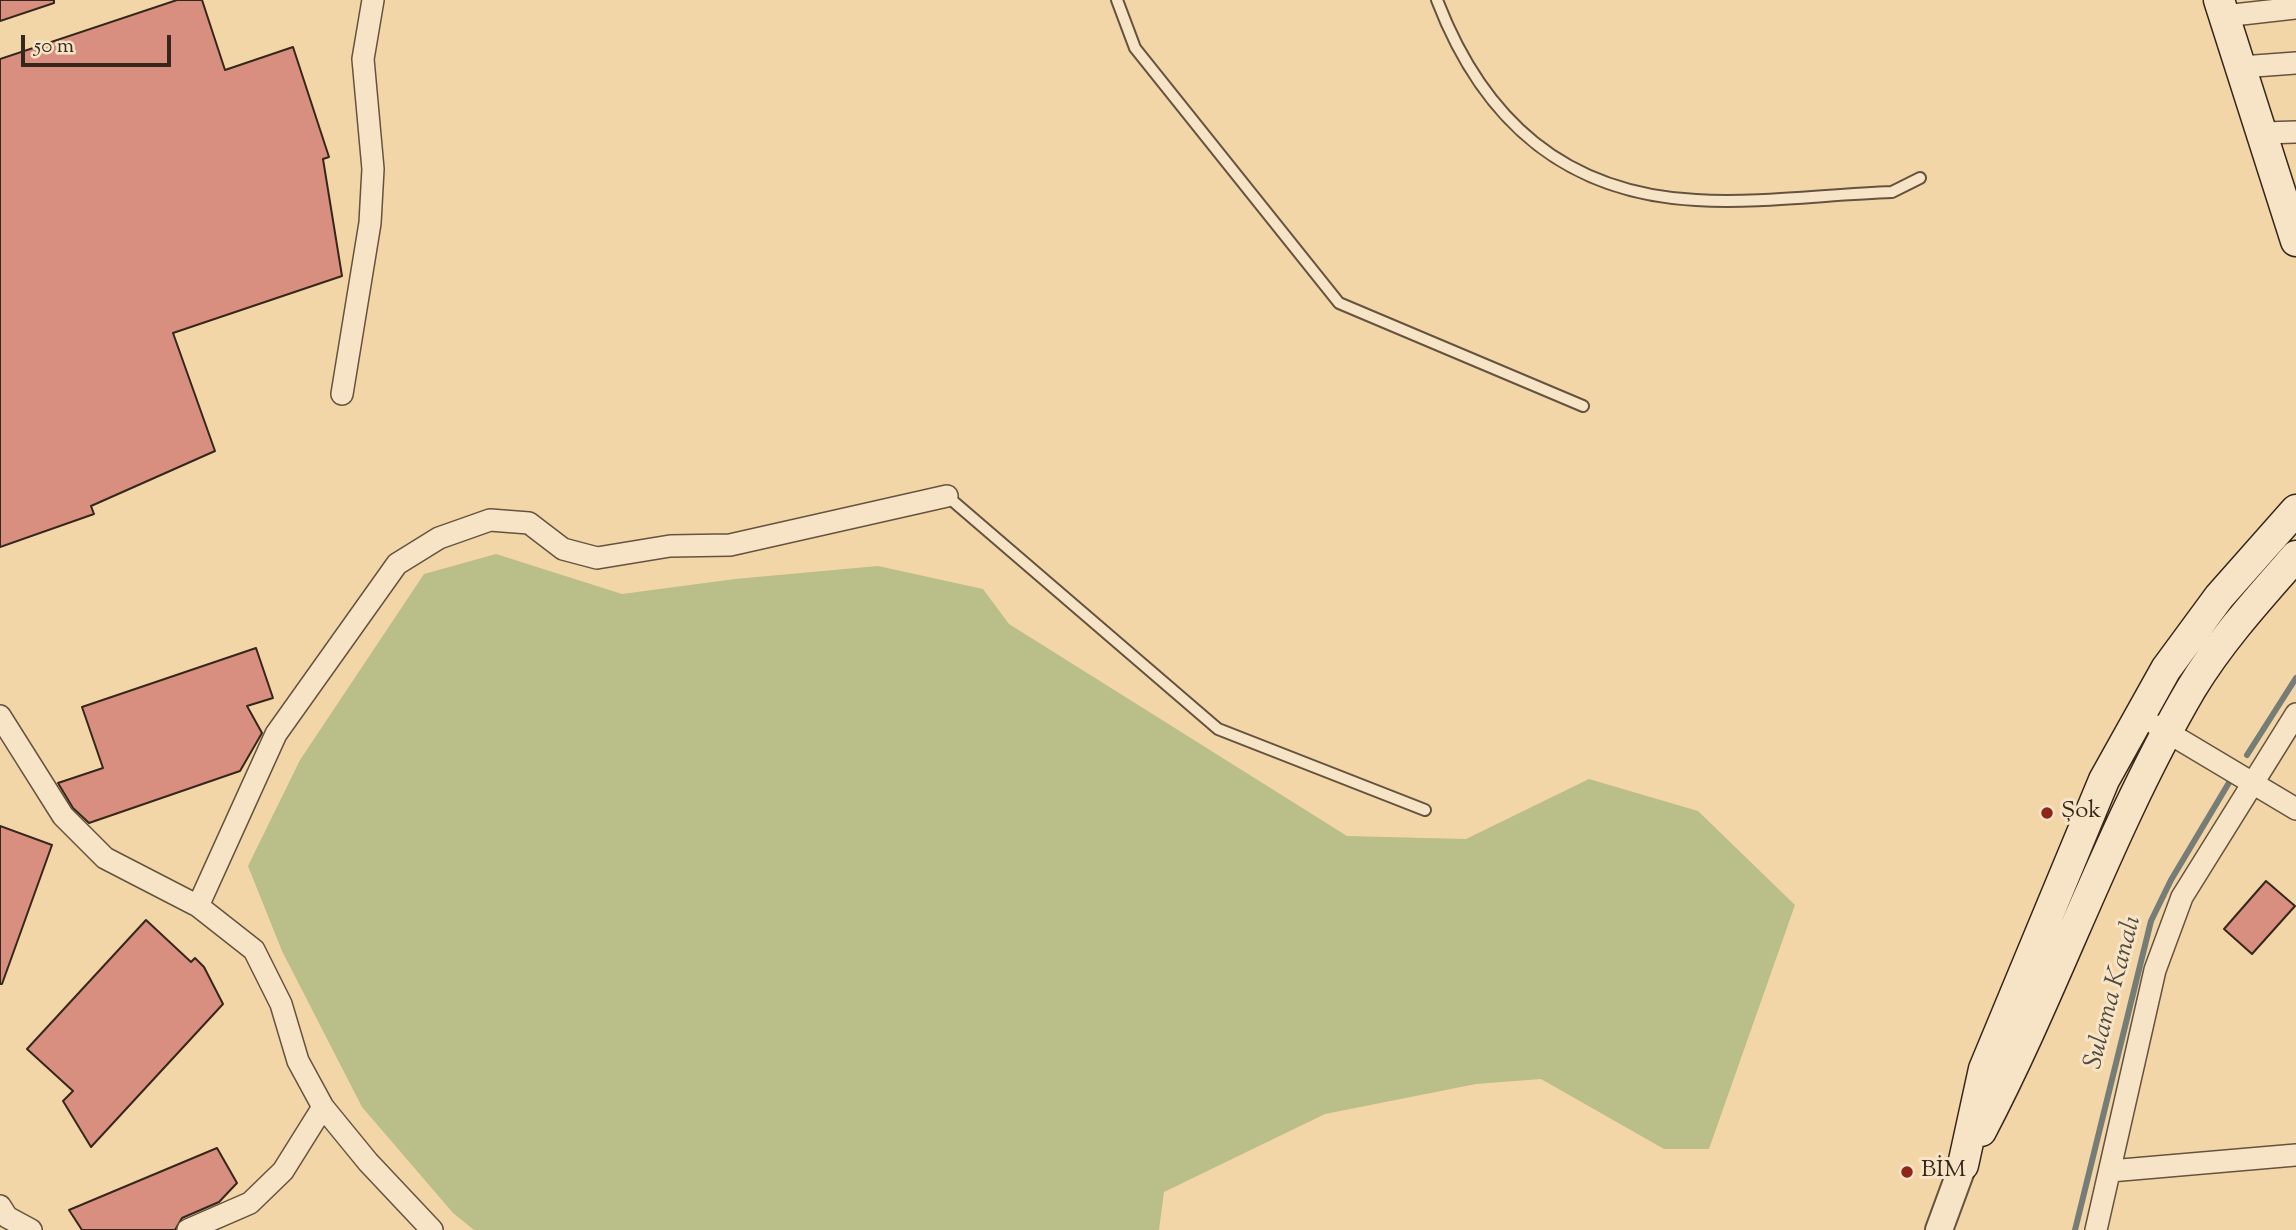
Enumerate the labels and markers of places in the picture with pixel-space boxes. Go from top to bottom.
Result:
place label: Şok [2061,799,2101,827]
marker: Şok [2039,805,2055,821]
place label: BİM [1921,1158,1966,1186]
marker: BİM [1899,1164,1915,1180]

